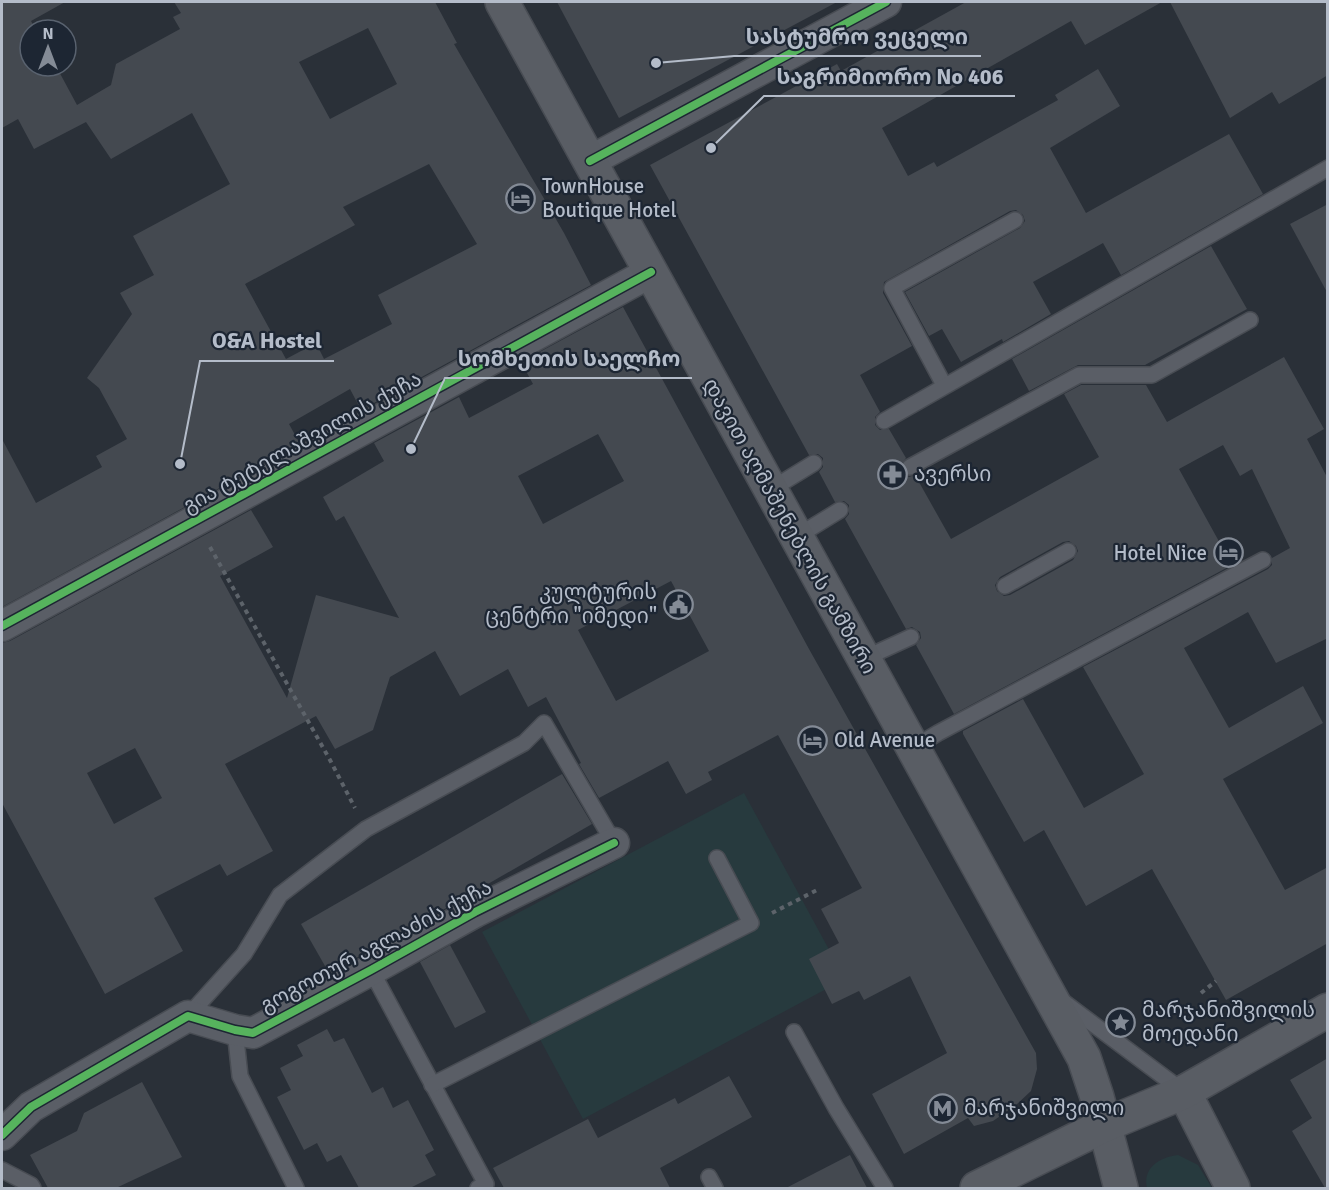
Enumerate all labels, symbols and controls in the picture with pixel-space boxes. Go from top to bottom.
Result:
callout: სასტუმრო ვეცელი [734,16,981,56]
north arrow [18,18,78,78]
text: სასტუმრო ვეცელი [746,23,968,50]
text: N [42,24,54,44]
callout: საგრიმიორო No 406 [764,56,1015,96]
text: საგრიმიორო No 406 [776,63,1004,90]
place label: TownHouse Boutique Hotel [542,173,677,223]
hotel icon: TownHouse Boutique Hotel [505,182,537,214]
callout: O&A Hostel [200,321,334,361]
text: O&A Hostel [212,327,322,354]
callout: სომხეთის საელჩო [445,338,692,378]
text: სომხეთის საელჩო [458,345,680,372]
street label: გია ტეტელაშვილის ქუჩა [178,365,426,519]
street label: დავით აღმაშენებლის გამზირი [698,374,882,678]
pharmacy icon: ავერსი [877,458,909,490]
place label: ავერსი [914,461,991,487]
hotel icon: Hotel Nice [1212,537,1244,569]
place label: Hotel Nice [1113,540,1207,566]
place label: კულტურის ცენტრი "იმედი" [485,579,657,629]
public building icon: კულტურის ცენტრი "იმედი" [662,588,694,620]
hotel icon: Old Avenue [797,724,829,756]
place label: Old Avenue [834,727,935,753]
street label: გოგოთურ აგლაძის ქუჩა [256,874,496,1018]
place label: მარჯანიშვილის მოედანი [1142,997,1315,1047]
place icon: მარჯანიშვილის მოედანი [1105,1006,1137,1038]
metro station icon: მარჯანიშვილი [927,1092,959,1124]
place label: მარჯანიშვილი [964,1095,1124,1121]

